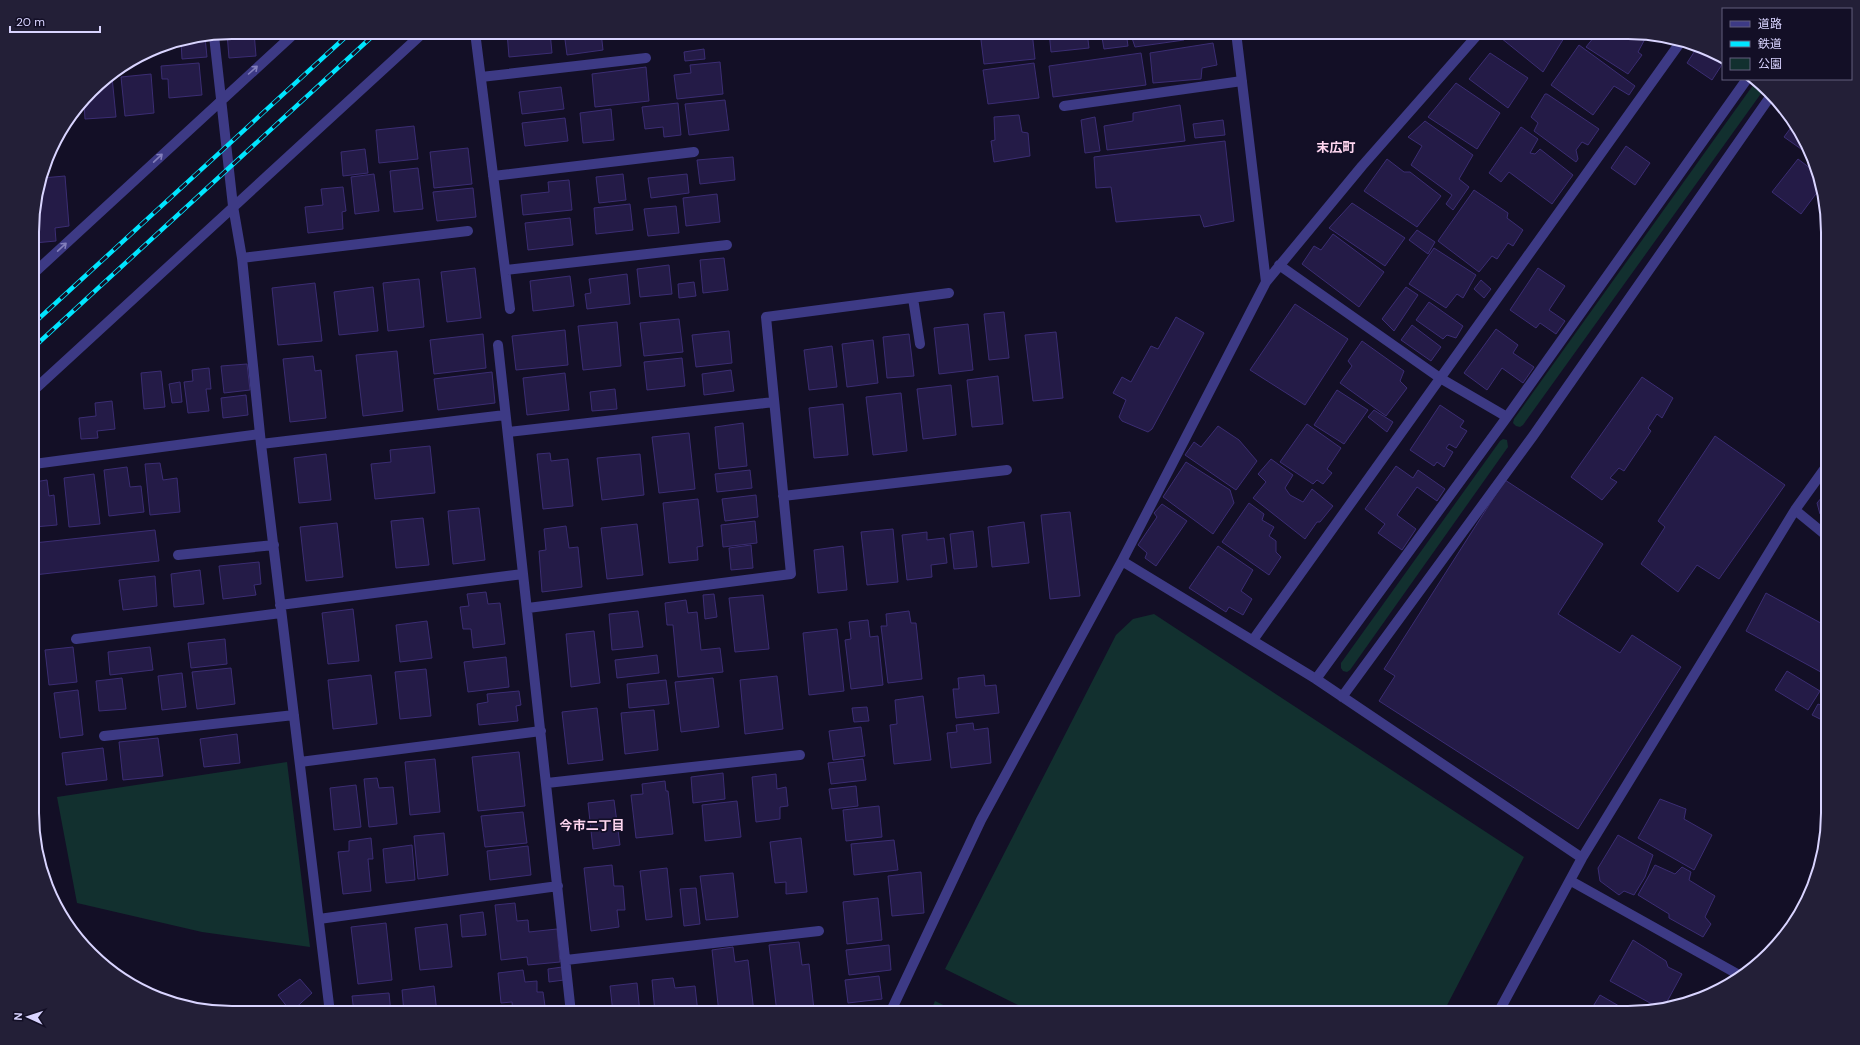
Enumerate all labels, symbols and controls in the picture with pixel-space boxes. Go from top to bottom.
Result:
scale bar [10,8,100,34]
legend [1722,8,1852,80]
text: 20 m [16,14,45,30]
text: 道路 [1758,16,1782,32]
text: 鉄道 [1758,36,1782,52]
text: 公園 [1758,56,1782,72]
one-way arrow [248,66,258,75]
district label: 末広町 [1316,139,1356,156]
one-way arrow [152,154,163,163]
one-way arrow [57,242,67,252]
district label: 今市二丁目 [559,817,625,834]
north arrow [8,997,48,1037]
text: N [11,1012,25,1021]

